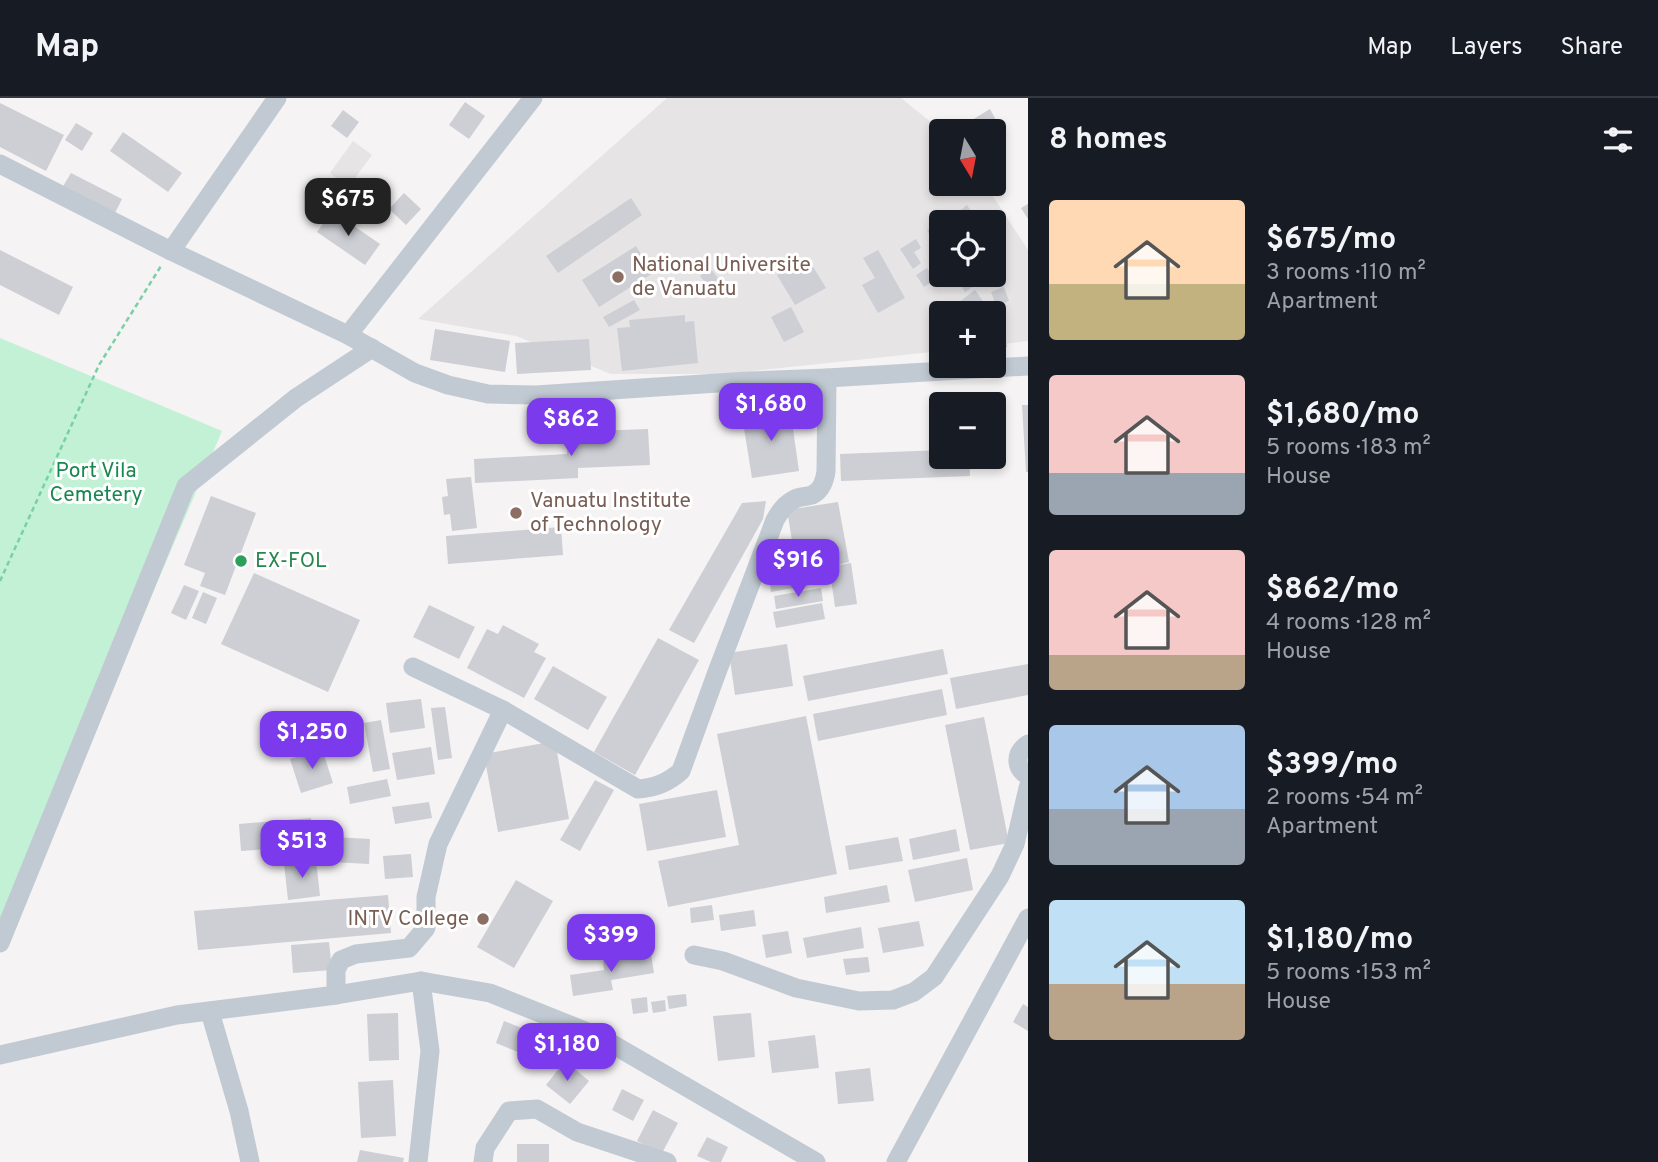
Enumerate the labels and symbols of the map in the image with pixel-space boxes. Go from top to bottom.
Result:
north arrow [929,119,1006,196]
pin: $675 [307,178,389,238]
place label: National Universite de Vanuatu [632,252,811,303]
marker: National Universite de Vanuatu [610,269,626,285]
pin: $1,680 [714,384,828,443]
pin: $862 [530,398,612,458]
park label: Port Vila Cemetery [49,458,143,509]
place label: Vanuatu Institute of Technology [530,488,691,539]
marker: Vanuatu Institute of Technology [508,505,524,521]
pin: $916 [757,540,839,599]
place label: EX-FOL [255,548,327,575]
marker: EX-FOL [233,553,249,569]
pin: $1,250 [255,712,369,771]
pin: $513 [261,820,343,880]
place label: INTV College [347,906,469,933]
marker: INTV College [475,911,491,927]
pin: $399 [570,914,652,974]
pin: $1,180 [510,1024,624,1083]

